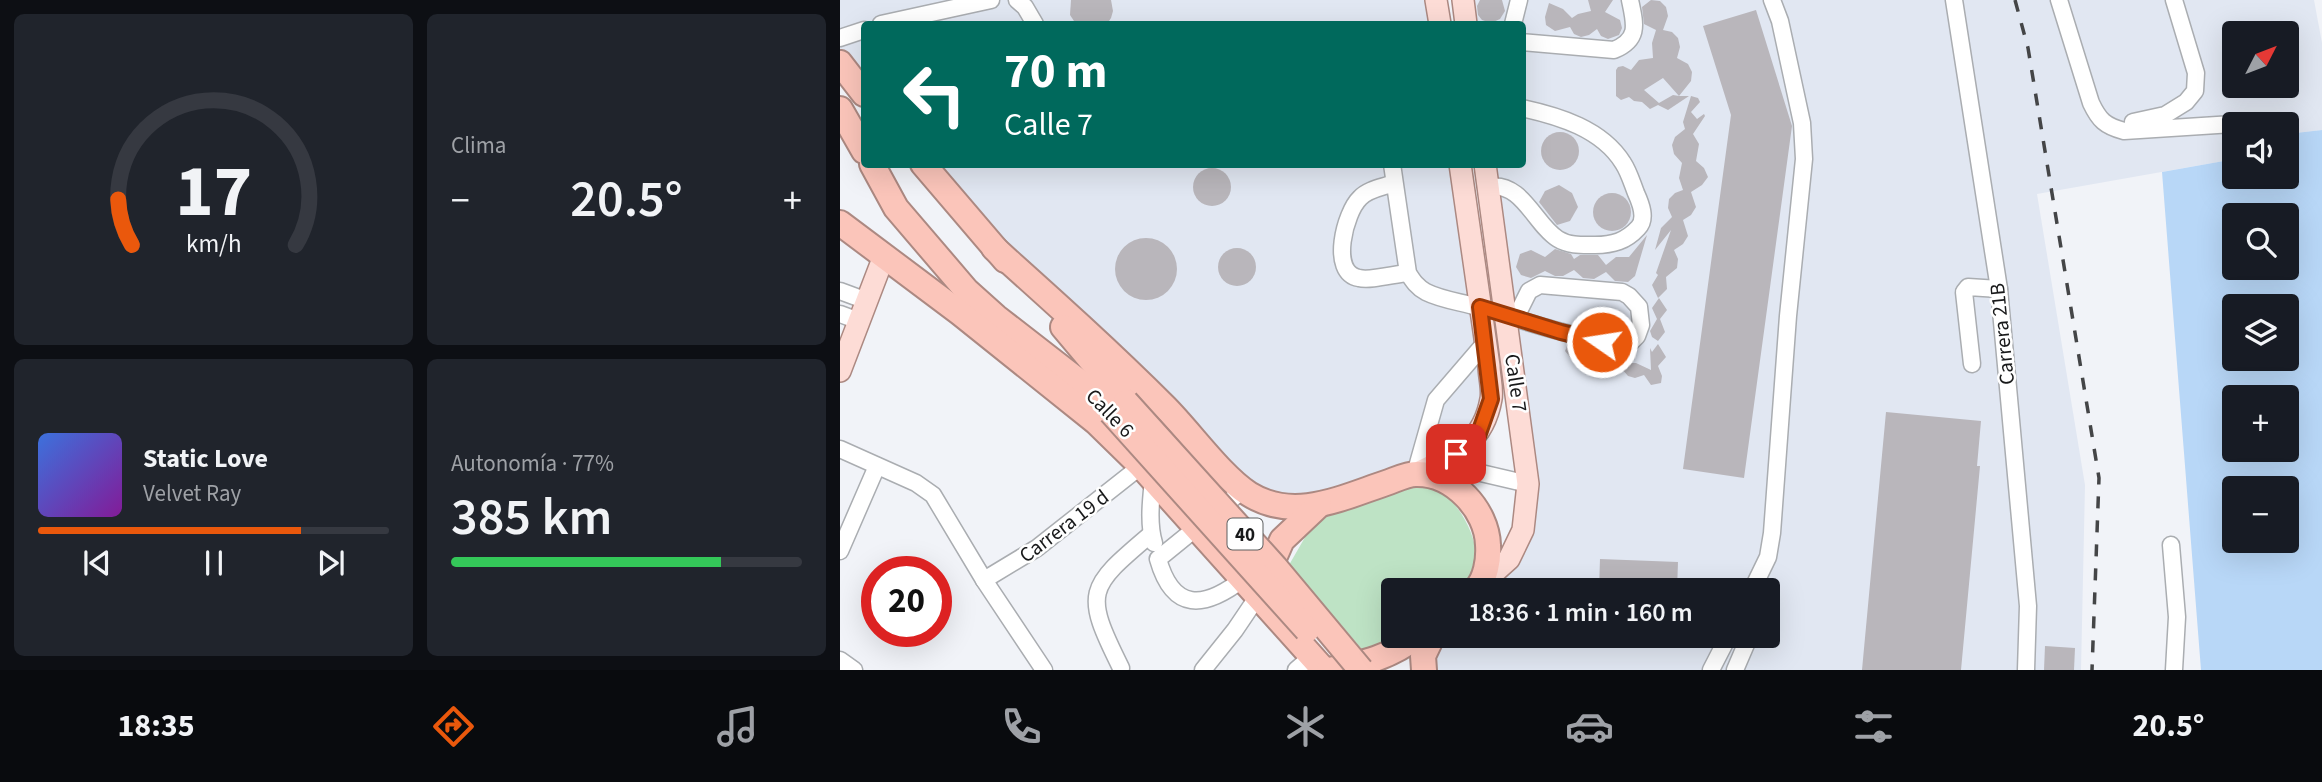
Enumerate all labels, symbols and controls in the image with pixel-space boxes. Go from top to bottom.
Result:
north arrow [2222,21,2300,98]
map controls [2222,21,2299,553]
text: 70 m [1004,37,1108,107]
icon: left [889,49,980,140]
text: Calle 7 [1004,102,1093,148]
button: sound [2222,112,2299,189]
text: Clima [451,129,506,162]
text: 17 [175,141,252,245]
text: 20.5° [570,163,683,237]
text: − [451,174,470,228]
text: + [783,174,802,228]
button: search [2222,203,2299,280]
text: km/h [186,226,241,262]
street label: Carrera 21B [1982,282,2022,386]
button: layers [2222,294,2299,371]
position arrow [1565,305,1639,379]
street label: Calle 7 [1497,352,1535,414]
street label: Calle 6 [1079,382,1141,444]
button: + [2222,385,2299,462]
pin [1426,424,1486,484]
icon: arrive [1437,435,1475,473]
text: Static Love [143,440,268,477]
text: Autonomía · 77% [451,447,614,480]
button: − [2222,476,2299,553]
text: Velvet Ray [143,477,241,510]
text: 385 km [451,481,612,555]
street label: Carrera 19 d [1013,482,1115,570]
road number: 40 [1228,519,1262,550]
icon: previous [78,544,116,582]
icon: pause [195,544,233,582]
icon: next [312,544,350,582]
speed limit sign: 20 [861,556,952,647]
text: 18:36 · 1 min · 160 m [1468,594,1693,631]
icon: directions [429,702,478,751]
icon: music [713,702,762,751]
icon: phone [997,702,1046,751]
icon: climate [1281,702,1330,751]
icon: car [1565,702,1614,751]
icon: filters [1849,702,1898,751]
text: 18:35 [117,703,195,749]
text: 20.5° [2133,703,2204,749]

